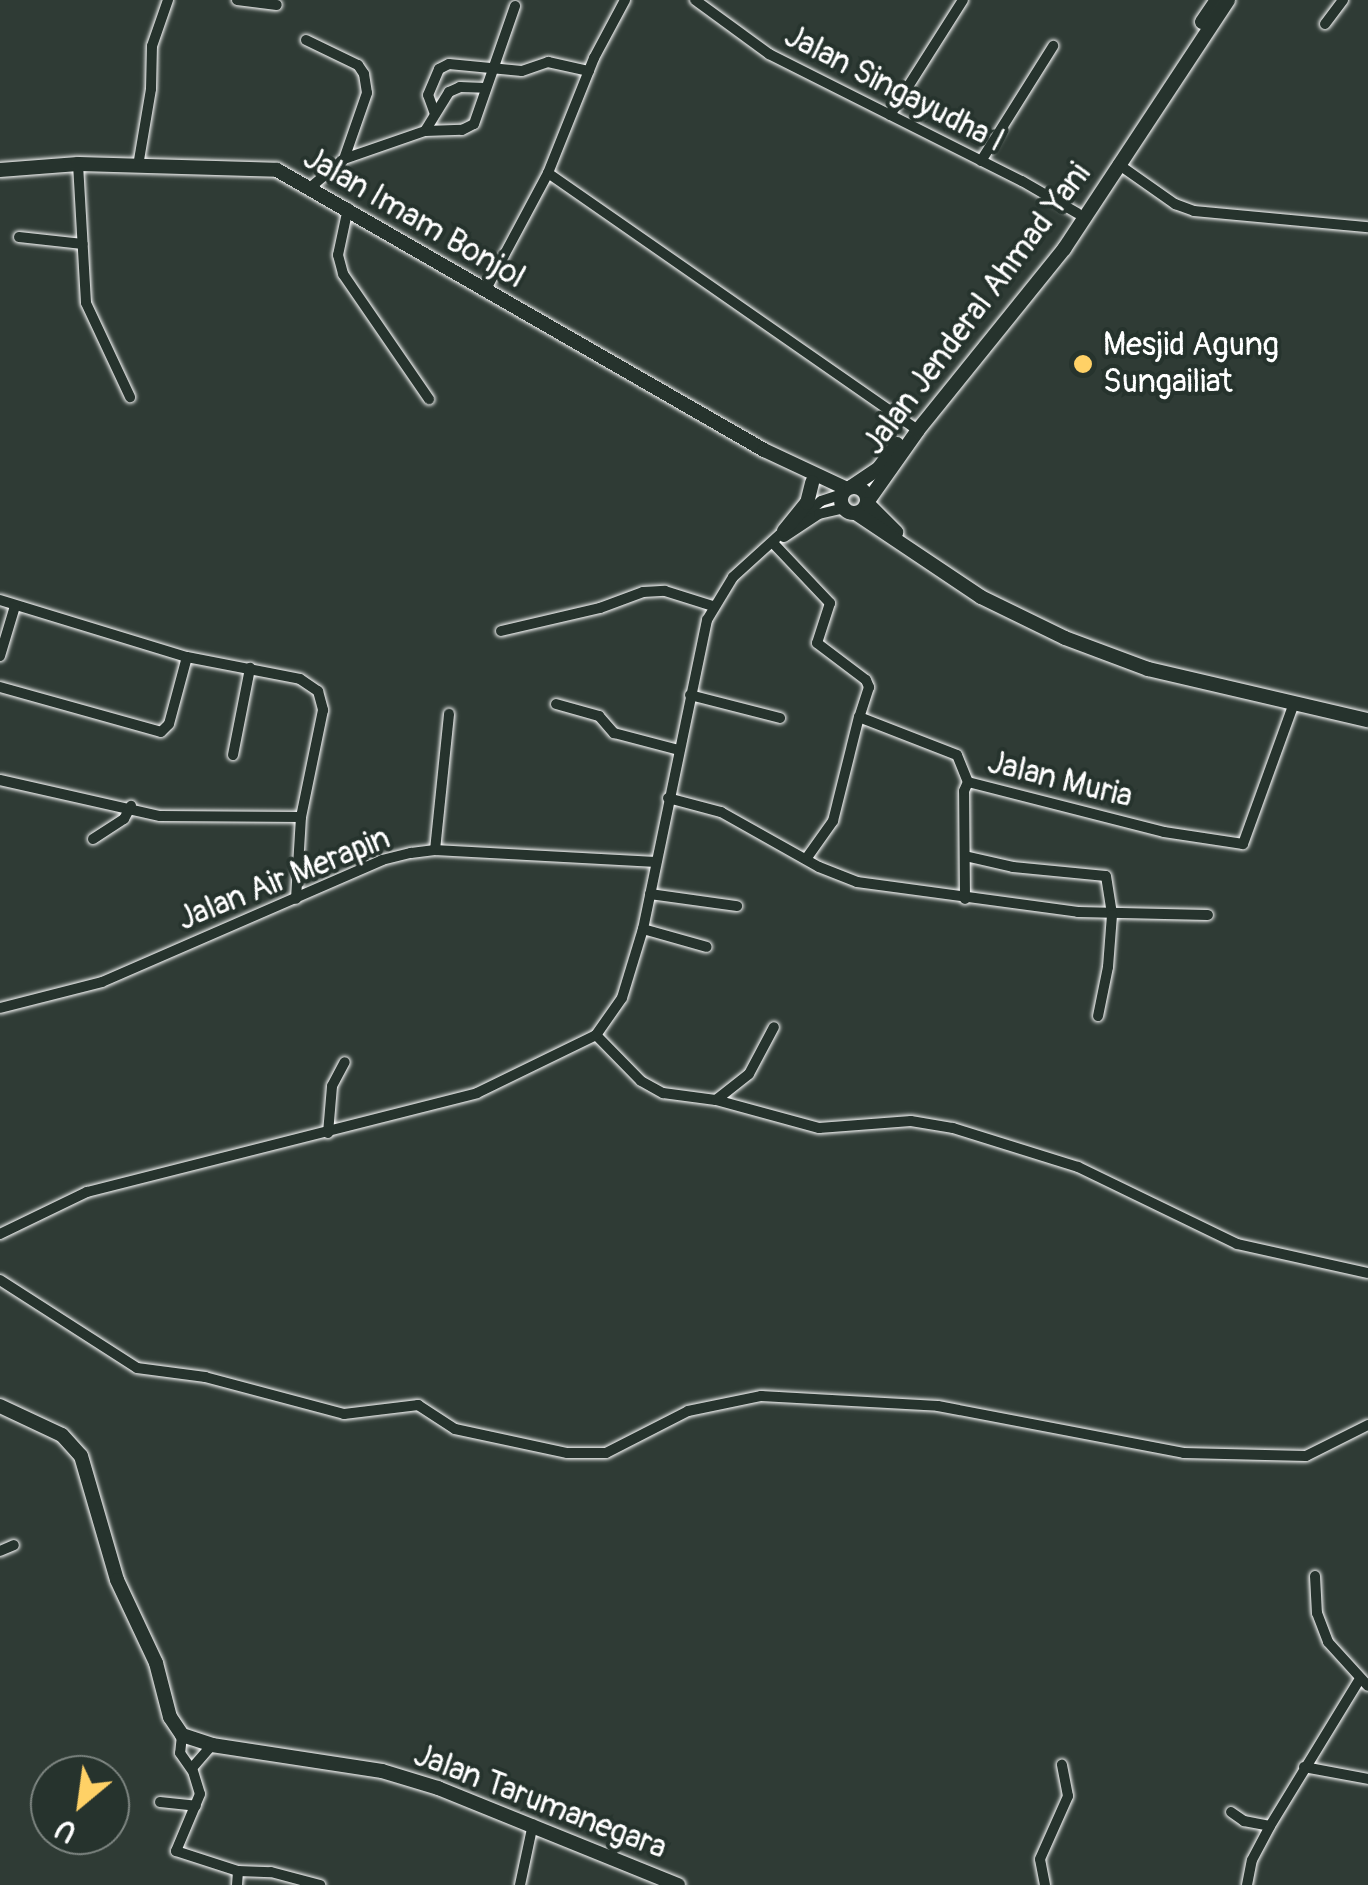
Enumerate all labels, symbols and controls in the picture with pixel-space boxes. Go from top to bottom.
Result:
street label: Jalan Singayudha I [778,17,1010,161]
street label: Jalan Imam Bonjol [296,139,532,297]
street label: Jalan Jenderal Ahmad Yani [855,156,1099,462]
place label: Mesjid Agung Sungailiat [1103,327,1279,402]
marker: Mesjid Agung Sungailiat [1072,353,1094,375]
street label: Jalan Muria [984,743,1136,817]
street label: Jalan Air Merapin [172,819,396,939]
street label: Jalan Tarumanegara [408,1736,672,1868]
north arrow [30,1755,130,1855]
text: U [50,1810,83,1850]

